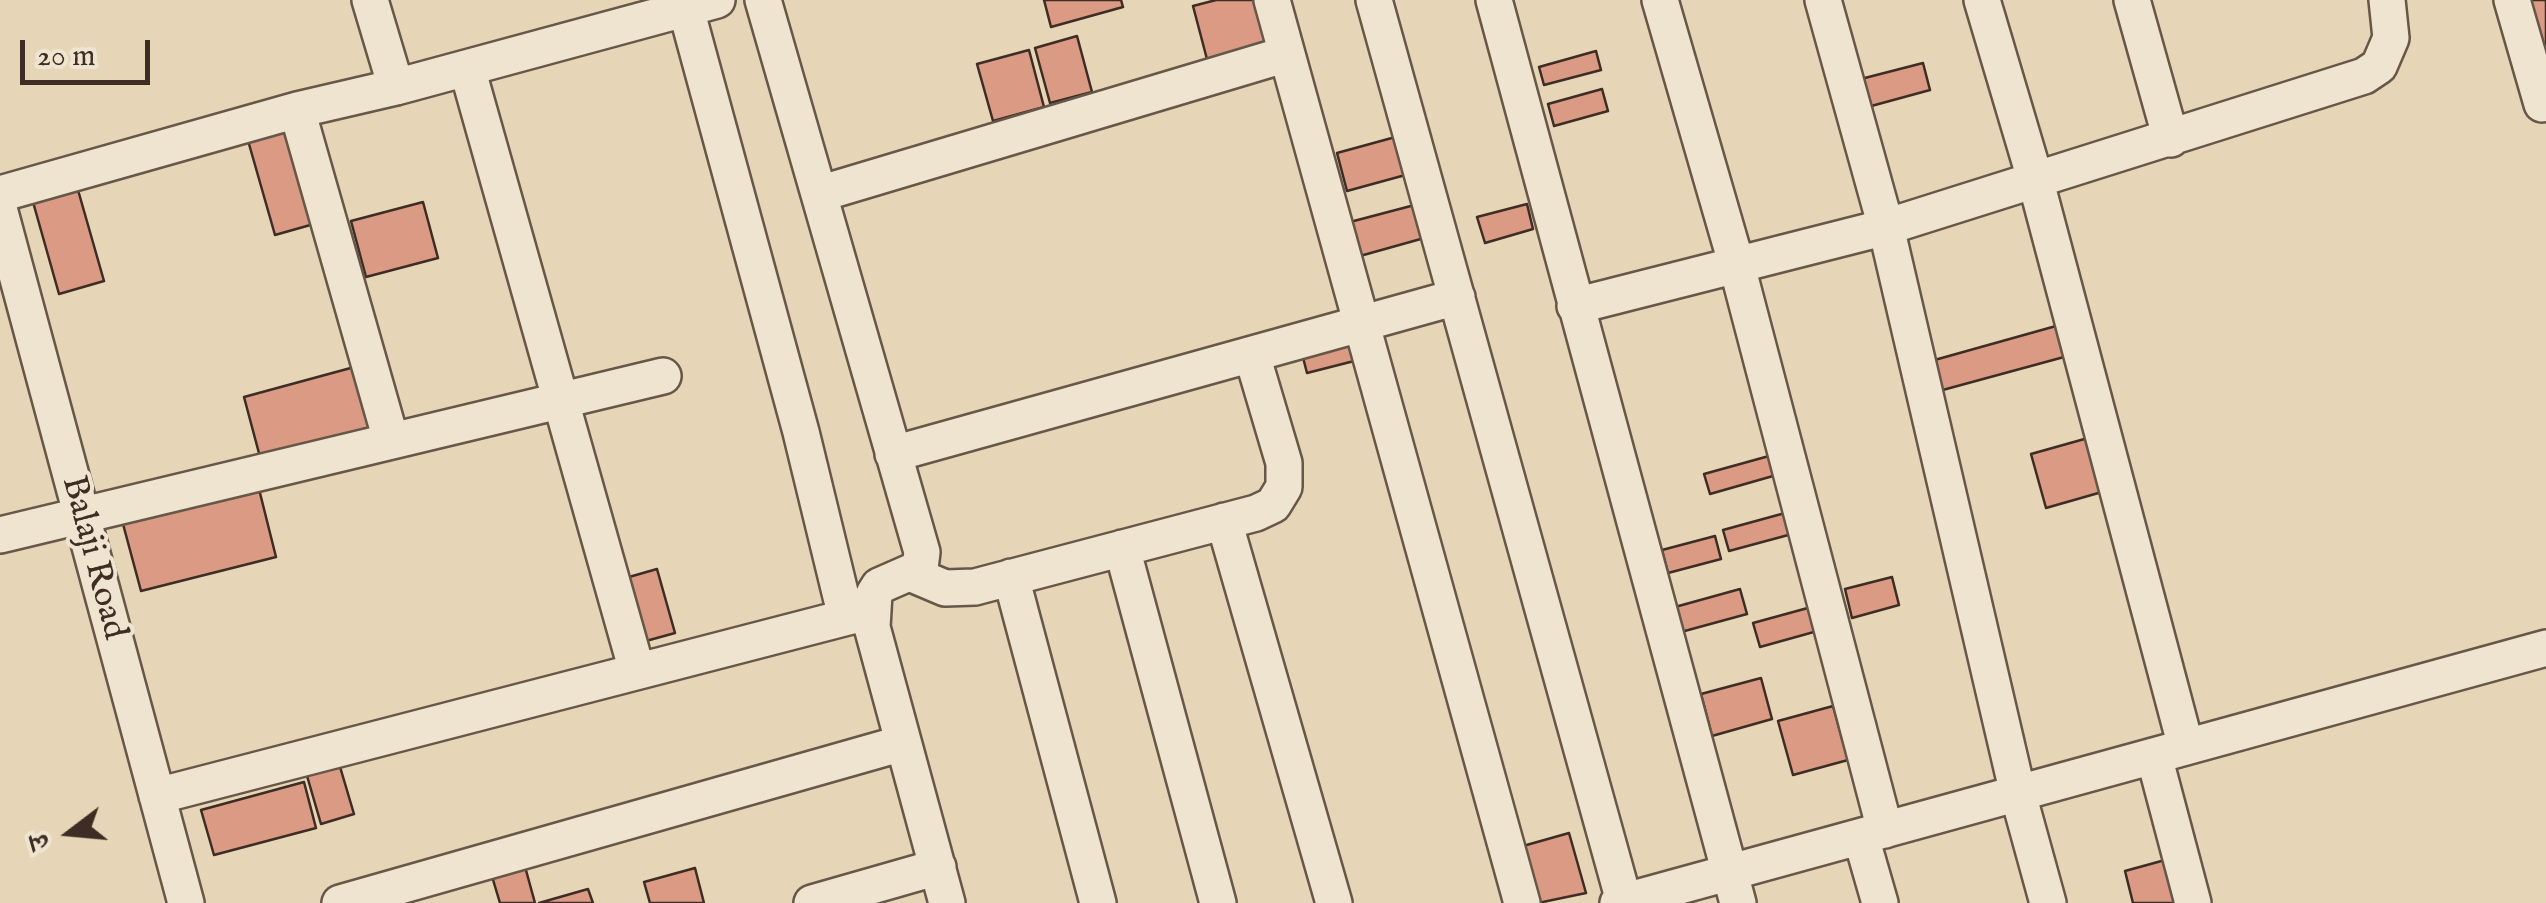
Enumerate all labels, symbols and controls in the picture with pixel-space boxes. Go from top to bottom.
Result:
scale bar [25,20,155,82]
text: 20 m [37,38,96,76]
street label: Balaji Road [50,472,134,644]
north arrow [20,783,120,883]
text: उ [22,830,59,853]

